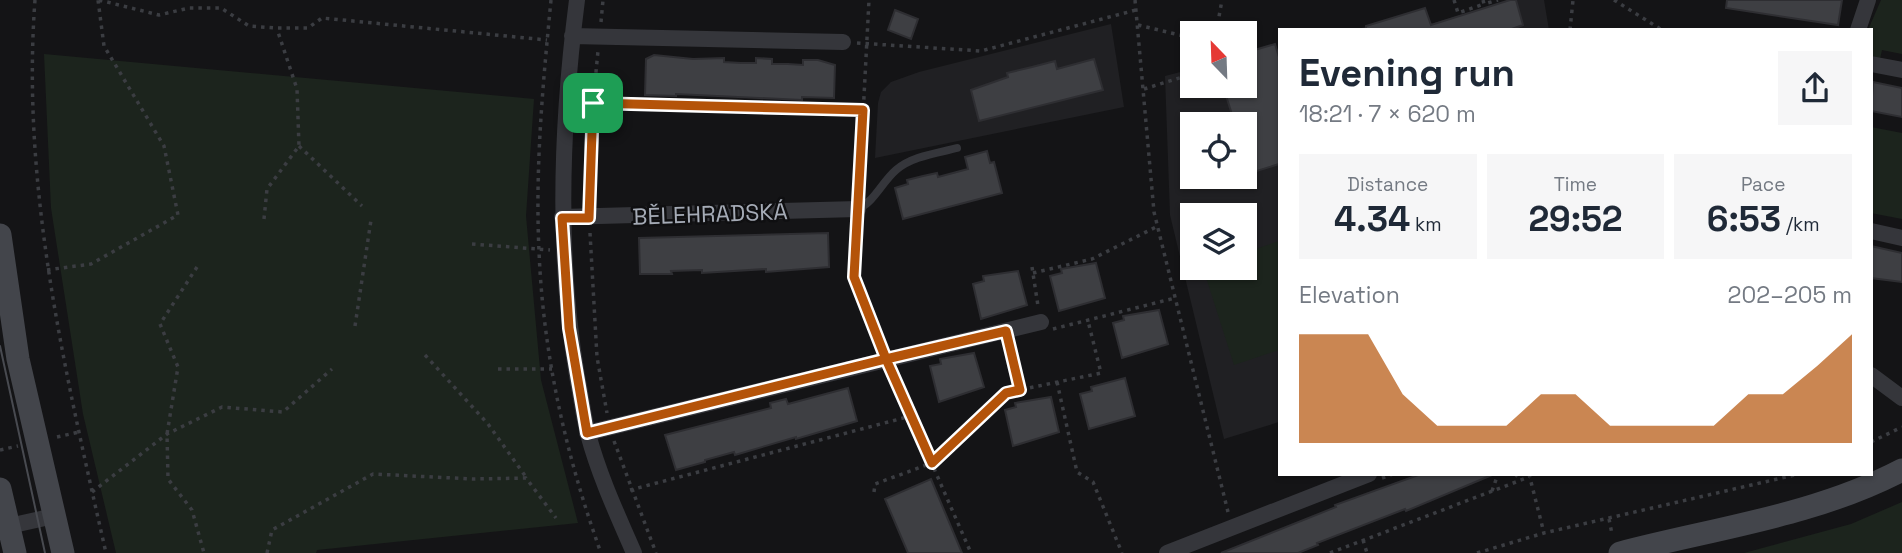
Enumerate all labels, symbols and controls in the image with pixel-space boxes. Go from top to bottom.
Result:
north arrow [1180,21,1256,98]
map controls [1180,21,1257,280]
text: Evening run [1299,49,1515,97]
button: share [1778,51,1852,125]
pin [563,73,623,133]
icon: arrive [574,84,612,122]
text: 18:21 · 7 × 620 m [1299,99,1476,129]
button: locate [1180,112,1257,189]
text: Distance [1347,172,1428,197]
text: Time [1554,172,1597,197]
text: Pace [1741,172,1785,197]
street label: BĚLEHRADSKÁ [632,196,788,232]
text: 4.34 [1334,197,1410,241]
text: 29:52 [1528,197,1623,241]
text: 6:53 [1707,197,1781,241]
button: layers [1180,203,1257,280]
text: km [1410,212,1442,237]
text: /km [1781,212,1820,237]
text: Elevation [1299,280,1400,310]
text: 202–205 m [1728,280,1852,310]

